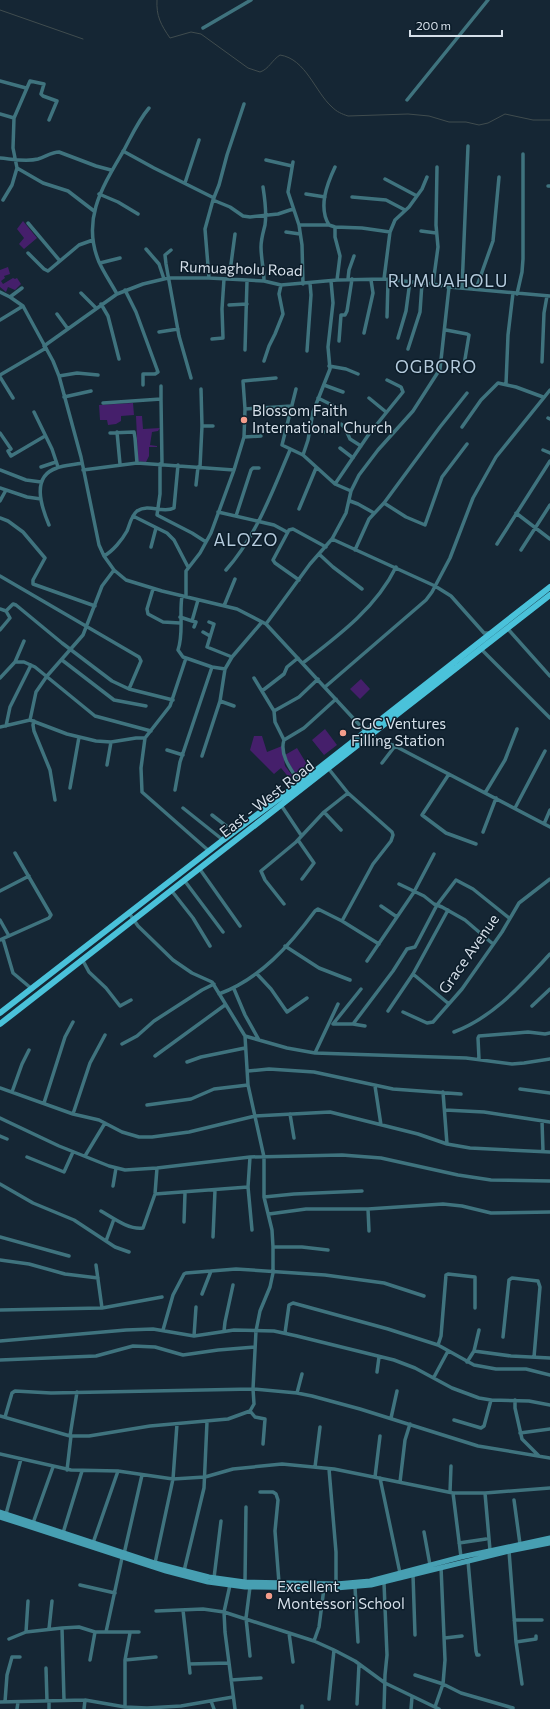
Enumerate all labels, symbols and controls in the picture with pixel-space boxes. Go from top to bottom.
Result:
scale bar [410,12,502,38]
text: 200 m [416,18,451,32]
street label: Rumuagholu Road [179,257,303,279]
district label: RUMUAHOLU [388,270,508,291]
district label: OGBORO [395,356,477,377]
place label: Blossom Faith International Church [252,401,392,436]
marker: Blossom Faith International Church [239,415,249,425]
district label: ALOZO [214,529,278,550]
place label: CGC Ventures Filling Station [351,714,446,749]
marker: CGC Ventures Filling Station [338,728,348,738]
street label: East - West Road [216,756,317,841]
street label: Grace Avenue [434,910,502,997]
place label: Excellent Montessori School [277,1577,405,1612]
marker: Excellent Montessori School [264,1591,274,1601]

